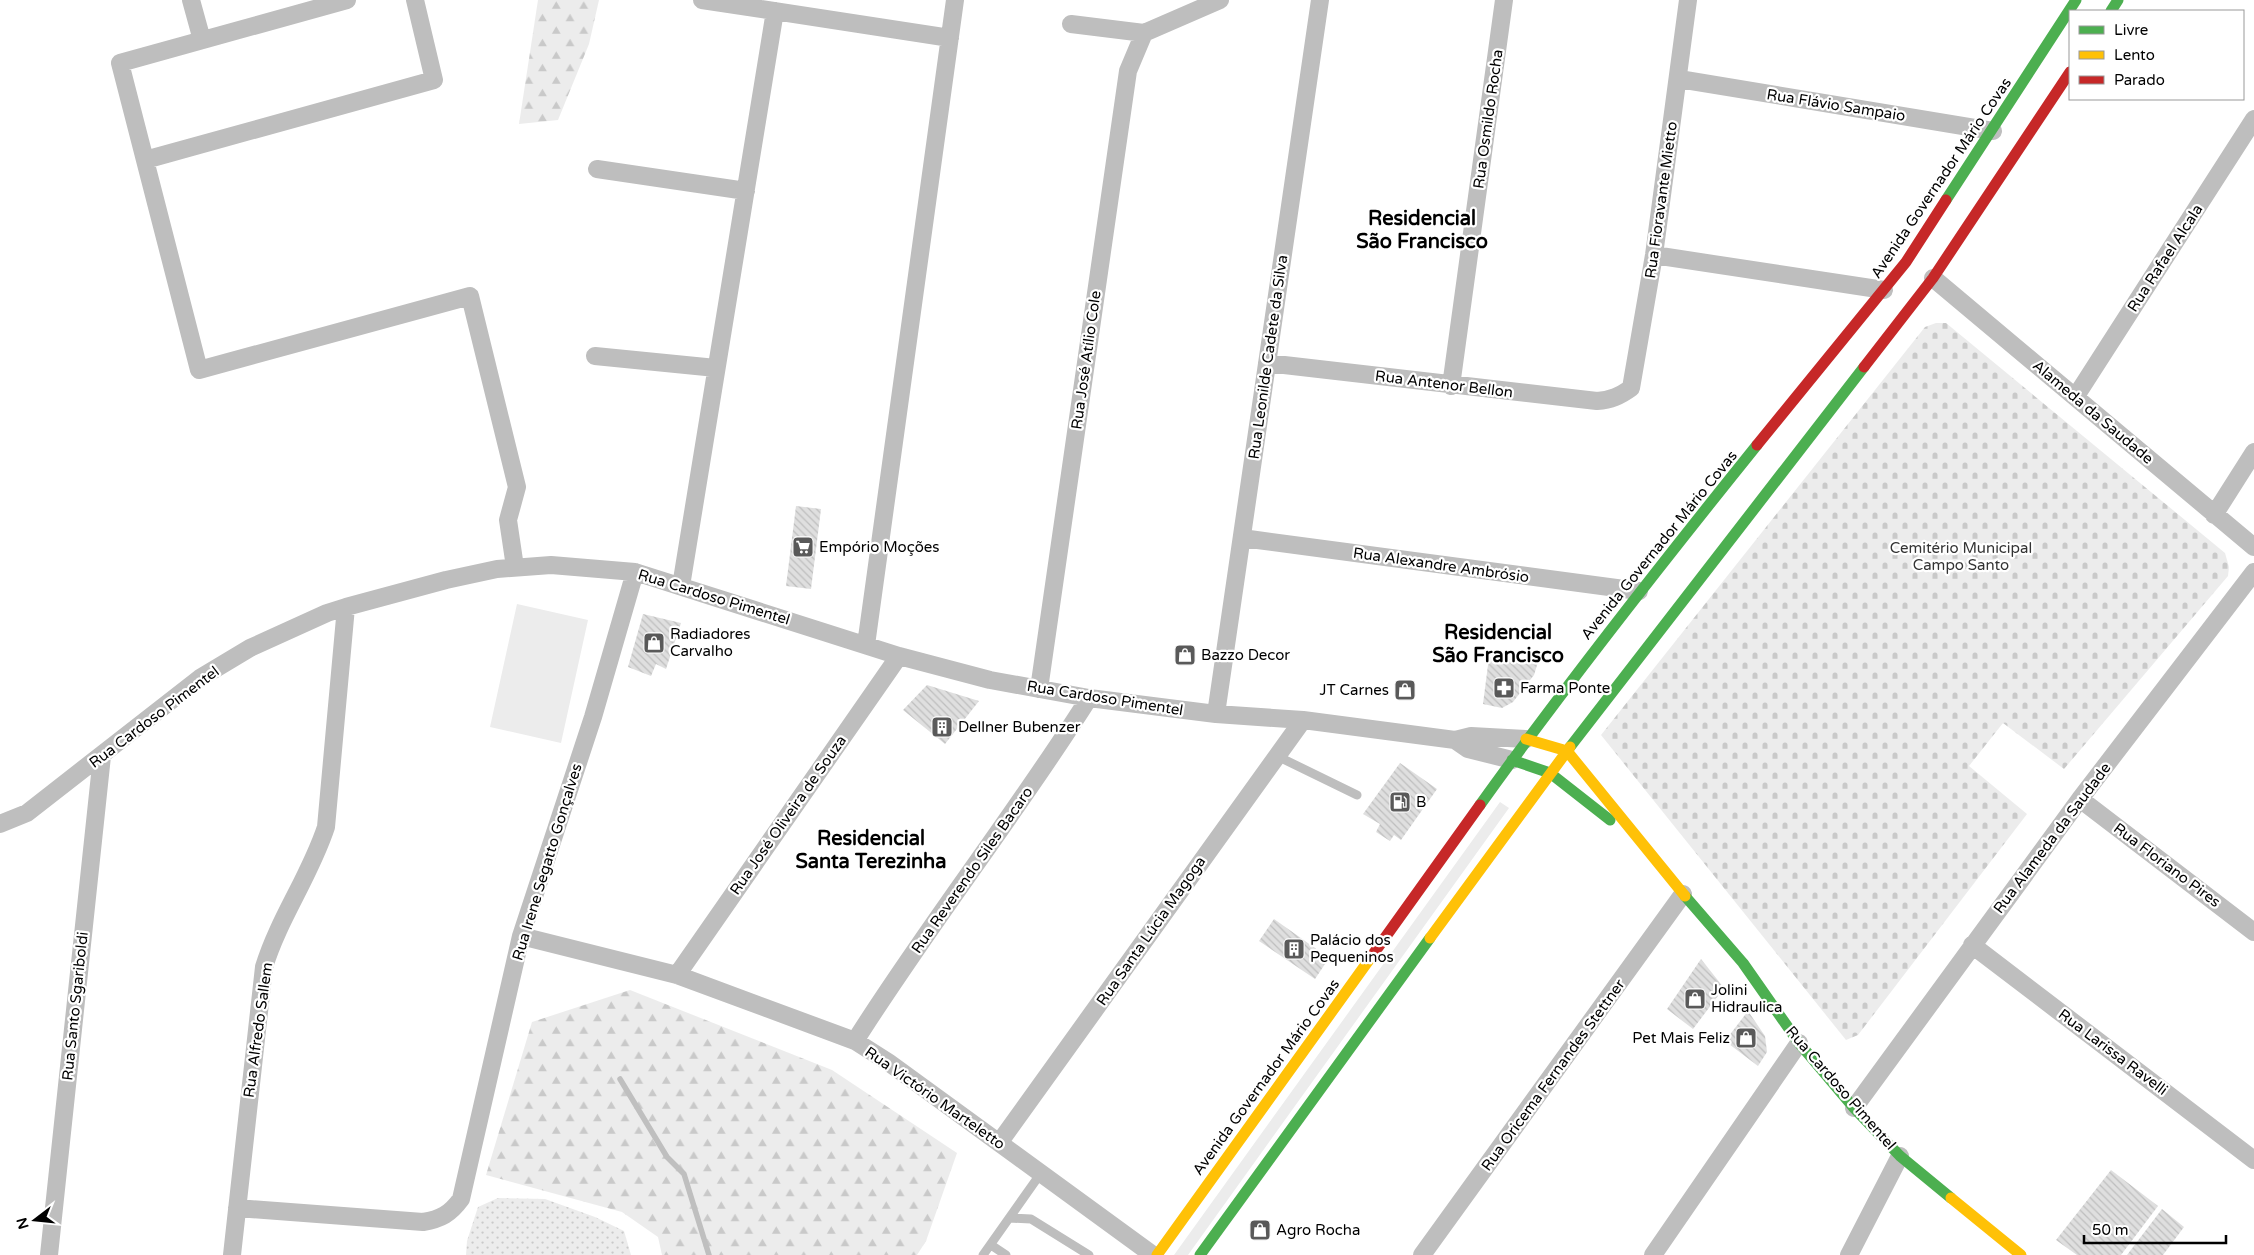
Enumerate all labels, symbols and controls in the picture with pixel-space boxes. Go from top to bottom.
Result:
legend [2069,10,2244,100]
text: Livre [2114,21,2148,39]
text: Lento [2114,46,2155,64]
street label: Rua Osmildo Rocha [1469,48,1507,190]
text: Parado [2114,71,2165,89]
street label: Avenida Governador Mário Covas [1867,74,2015,282]
street label: Rua Flávio Sampaio [1765,85,1907,125]
street label: Rua Fioravante Mietto [1641,120,1681,280]
street label: Rua Rafael Alcala [2124,201,2206,315]
district label: Residencial São Francisco [1356,207,1488,254]
street label: Rua Leonilde Cadete da Silva [1245,254,1291,460]
street label: Rua José Atílio Cole [1067,289,1105,431]
street label: Alameda da Saudade [2029,356,2157,468]
street label: Rua Antenor Bellon [1374,367,1514,401]
street label: Avenida Governador Mário Covas [1577,447,1741,643]
supermarket icon: Empório Moções [791,535,815,559]
place label: Empório Moções [819,538,939,556]
park label: Cemitério Municipal Campo Santo [1890,539,2032,574]
street label: Rua Alexandre Ambrósio [1352,544,1530,586]
street label: Rua Cardoso Pimentel [636,565,792,629]
district label: Residencial São Francisco [1432,621,1564,668]
place label: Radiadores Carvalho [670,625,751,660]
shop icon: Radiadores Carvalho [642,631,666,655]
shop icon: Bazzo Decor [1173,643,1197,667]
place label: Bazzo Decor [1201,646,1290,664]
street label: Rua Cardoso Pimentel [85,662,223,772]
pharmacy icon: Farma Ponte [1492,676,1516,700]
street label: Rua Cardoso Pimentel [1026,677,1184,719]
shop icon: JT Carnes [1393,678,1417,702]
place label: Farma Ponte [1520,679,1610,697]
place label: JT Carnes [1320,681,1389,699]
building icon: Dellner Bubenzer [930,715,954,739]
place label: Dellner Bubenzer [958,718,1081,736]
street label: Rua José Oliveira de Souza [726,732,850,898]
street label: Rua Alameda da Saudade [1989,759,2115,917]
street label: Rua Irene Segatto Gonçalves [508,761,586,963]
street label: Rua Reverendo Siles Bacaro [907,783,1037,957]
fuel station icon: B [1388,790,1412,814]
place label: B [1416,793,1426,811]
street label: Rua Floriano Pires [2110,819,2224,911]
district label: Residencial Santa Terezinha [795,827,947,874]
street label: Rua Santa Lúcia Magoga [1093,853,1209,1009]
street label: Rua Santo Sgariboldi [58,931,92,1081]
place label: Palácio dos Pequeninos [1310,931,1394,966]
building icon: Palácio dos Pequeninos [1282,937,1306,961]
street label: Rua Alfredo Sallem [240,961,276,1099]
street label: Avenida Governador Mário Covas [1189,975,1343,1179]
street label: Rua Oricema Fernandes Stettner [1477,975,1629,1174]
place label: Jolini Hidraulica [1711,981,1783,1016]
shop icon: Jolini Hidraulica [1683,987,1707,1011]
street label: Rua Larissa Ravelli [2055,1005,2171,1099]
street label: Rua Cardoso Pimentel [1782,1022,1900,1154]
shop icon: Pet Mais Feliz [1734,1026,1758,1050]
place label: Pet Mais Feliz [1632,1029,1730,1047]
street label: Rua Victório Marteletto [861,1043,1009,1153]
north arrow [10,1195,60,1245]
scale bar [2084,1212,2226,1244]
text: N [13,1216,33,1231]
shop icon: Agro Rocha [1248,1218,1272,1242]
place label: Agro Rocha [1276,1221,1360,1239]
text: 50 m [2092,1221,2129,1239]

